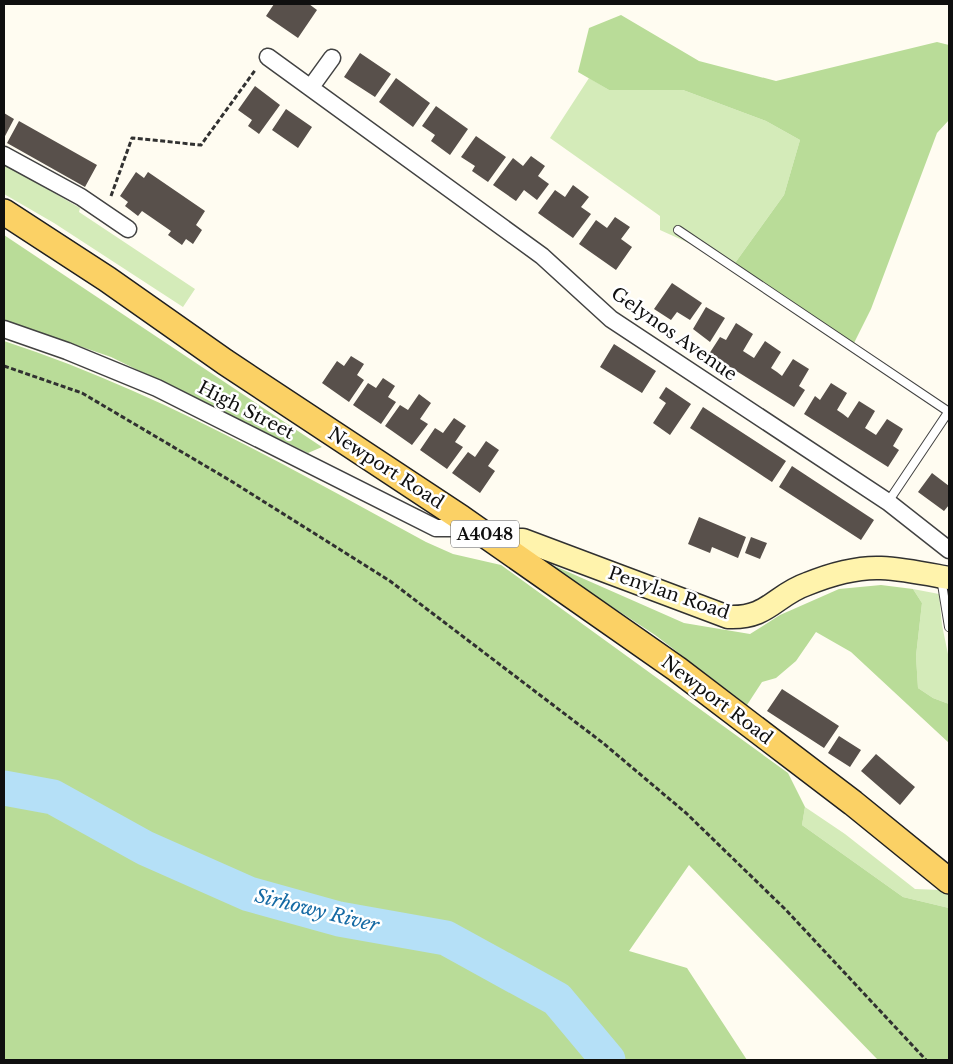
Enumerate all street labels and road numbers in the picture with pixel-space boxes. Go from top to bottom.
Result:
street label: Gelynos Avenue [607,282,741,386]
street label: High Street [194,376,298,444]
street label: Newport Road [324,422,448,514]
road number: A4048 [451,520,519,548]
street label: Penylan Road [605,562,733,624]
street label: Newport Road [657,651,777,749]

